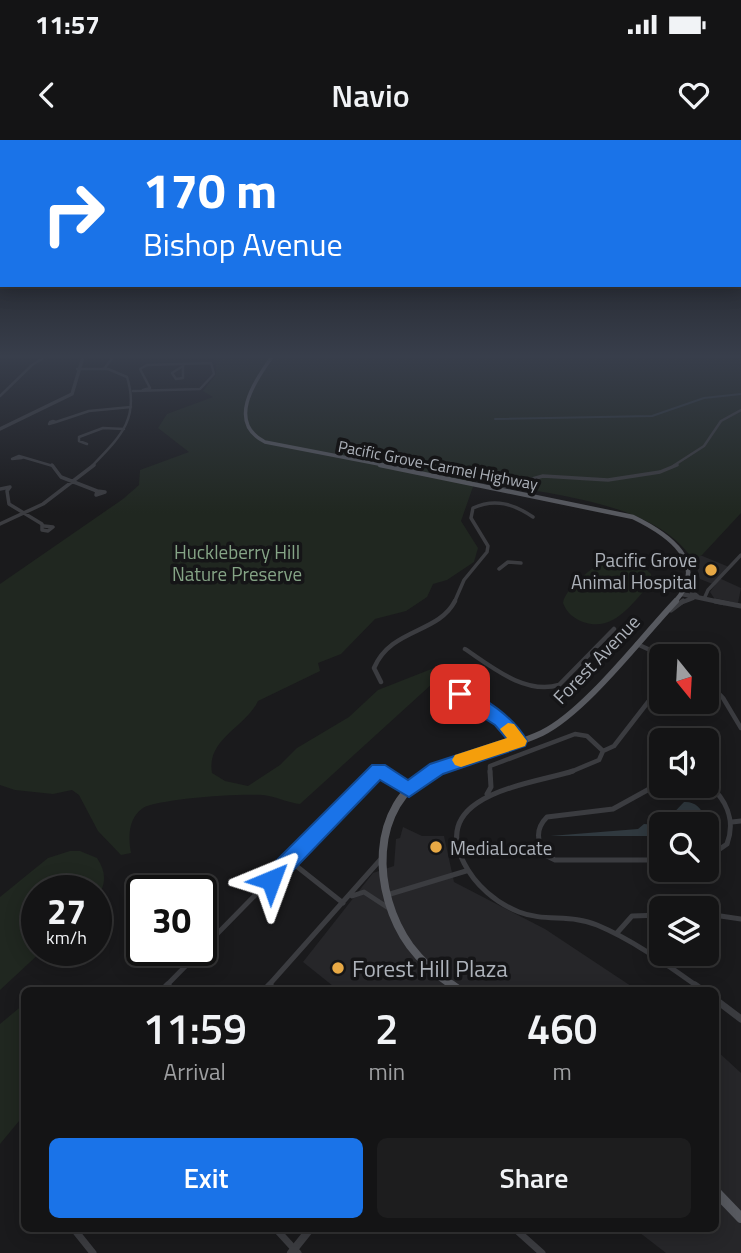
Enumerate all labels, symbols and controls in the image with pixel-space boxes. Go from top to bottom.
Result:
text: 11:57 [35,5,100,44]
text: Navio [331,71,410,119]
icon: back [28,76,66,114]
icon: heart [675,76,713,114]
text: 170 m [143,152,277,227]
icon: right [28,168,119,259]
text: Bishop Avenue [143,220,343,268]
street label: Pacific Grove-Carmel Highway [336,434,540,496]
park label: Huckleberry Hill Nature Preserve [172,537,302,588]
place label: Pacific Grove Animal Hospital [571,545,697,596]
marker: Pacific Grove Animal Hospital [703,562,719,578]
street label: Forest Avenue [546,608,646,710]
north arrow [649,644,719,714]
map controls [649,644,719,966]
pin [430,664,490,724]
icon: arrive [441,675,479,713]
button: sound [649,728,719,798]
button: search [649,812,719,882]
place label: MediaLocate [450,833,552,862]
marker: MediaLocate [428,839,444,855]
position arrow [234,843,308,917]
speed limit sign: 30 [126,875,217,966]
text: 27 [47,884,86,938]
button: layers [649,896,719,966]
text: km/h [46,924,87,951]
place label: Forest Hill Plaza [352,951,508,986]
marker: Forest Hill Plaza [330,960,346,976]
text: 11:59 [143,996,247,1060]
text: 2 [375,996,399,1060]
text: 460 [527,996,597,1060]
text: Arrival [164,1054,226,1089]
text: min [368,1054,405,1089]
text: m [552,1054,572,1089]
button: Exit [49,1138,363,1218]
button: Share [377,1138,691,1218]

